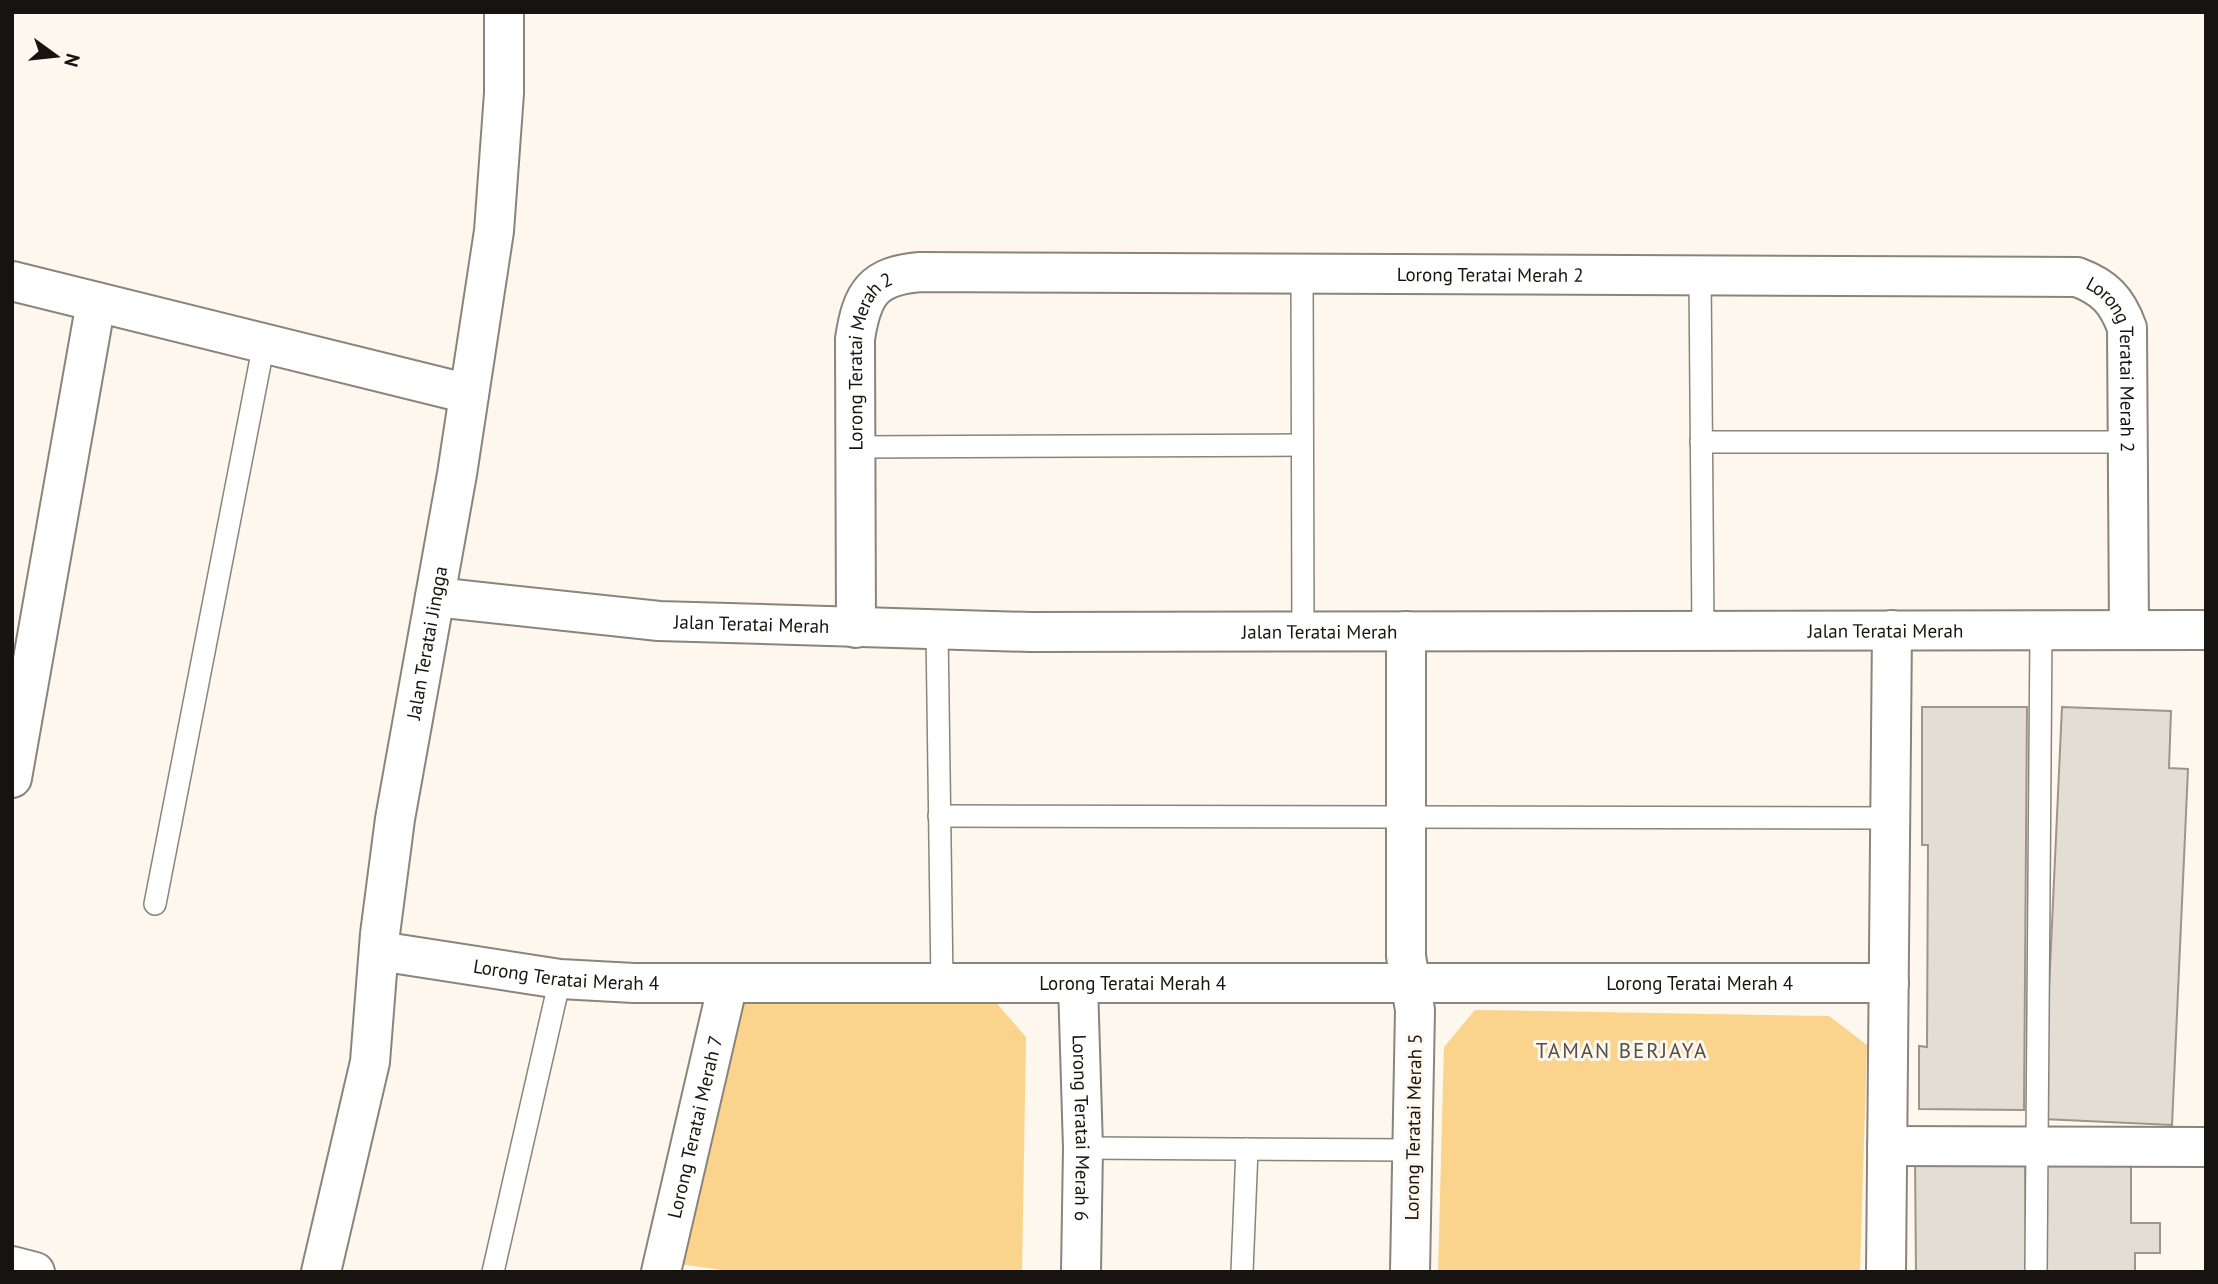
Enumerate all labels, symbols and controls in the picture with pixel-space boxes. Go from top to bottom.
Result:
north arrow [21,21,91,91]
text: N [59,51,86,70]
street label: Lorong Teratai Merah 2 [1397,262,1584,287]
street label: Lorong Teratai Merah 2 [843,267,896,450]
street label: Lorong Teratai Merah 2 [2082,271,2140,452]
street label: Jalan Teratai Jingga [401,564,452,722]
street label: Jalan Teratai Merah [673,609,830,638]
street label: Jalan Teratai Merah [1807,618,1963,643]
street label: Jalan Teratai Merah [1241,619,1397,644]
street label: Lorong Teratai Merah 4 [472,954,659,995]
street label: Lorong Teratai Merah 4 [1039,971,1226,995]
street label: Lorong Teratai Merah 4 [1606,971,1793,995]
street label: Lorong Teratai Merah 7 [662,1033,727,1221]
street label: Lorong Teratai Merah 5 [1399,1033,1427,1221]
street label: Lorong Teratai Merah 6 [1068,1034,1095,1222]
district label: TAMAN BERJAYA [1536,1037,1708,1064]

